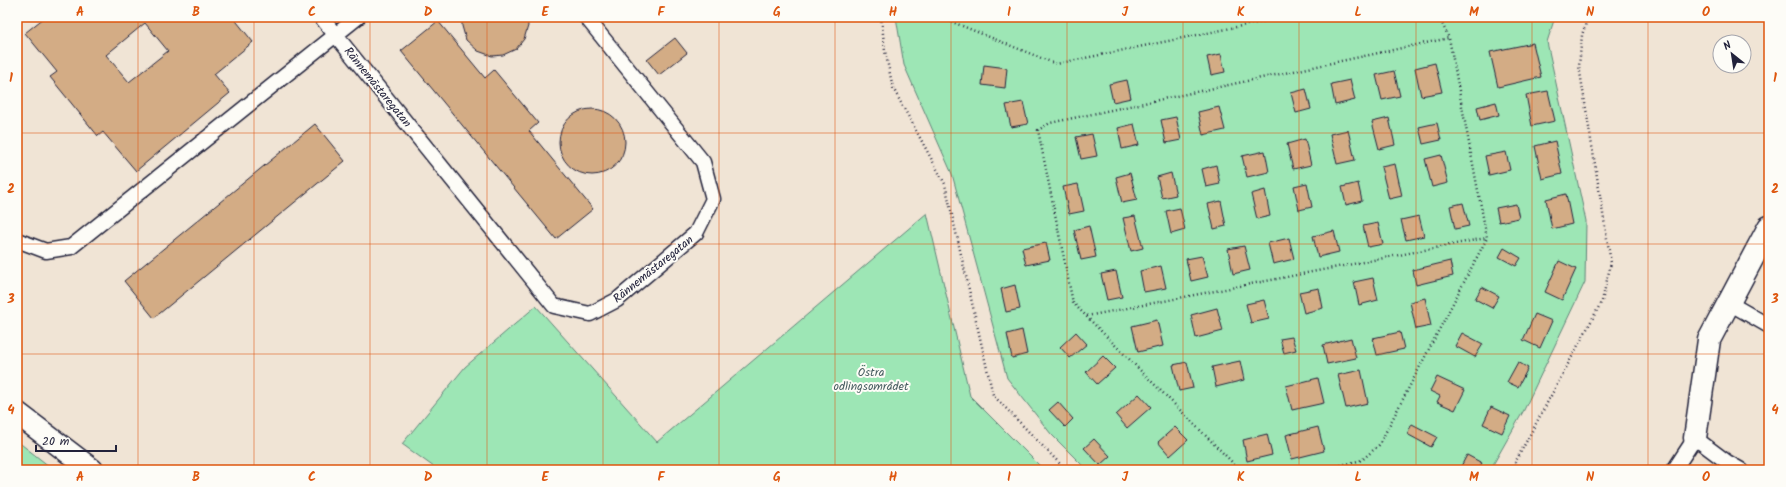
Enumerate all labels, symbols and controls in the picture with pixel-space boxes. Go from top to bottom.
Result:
text: A [76,2,84,23]
text: B [192,2,200,23]
text: C [308,2,316,23]
text: D [424,2,433,23]
text: E [541,2,549,23]
text: F [657,2,665,23]
text: G [773,2,781,23]
text: H [889,2,898,23]
text: I [1007,2,1011,23]
text: J [1122,2,1129,23]
text: K [1237,2,1245,23]
text: L [1354,2,1362,23]
text: M [1469,2,1479,23]
text: N [1586,2,1595,23]
text: O [1702,2,1710,23]
north arrow [1712,34,1752,74]
text: N [1720,37,1735,56]
street label: Rännemästaregatan [339,43,416,132]
text: 1 [9,68,13,89]
text: 1 [1773,68,1777,89]
text: 2 [7,179,15,200]
text: 2 [1771,179,1779,200]
street label: Rännemästaregatan [609,231,698,308]
text: 3 [6,289,15,310]
text: 3 [1770,289,1779,310]
park label: Östra odlingsområdet [833,363,909,396]
text: 4 [7,400,15,421]
text: 4 [1771,400,1779,421]
scale bar [36,427,116,453]
text: 20 m [42,432,70,451]
text: A [76,467,84,487]
text: B [192,467,200,487]
text: C [308,467,316,487]
text: D [424,467,433,487]
text: E [541,467,549,487]
text: F [657,467,665,487]
text: G [773,467,781,487]
text: H [889,467,898,487]
text: I [1007,467,1011,487]
text: J [1122,467,1129,487]
text: K [1237,467,1245,487]
text: L [1354,467,1362,487]
text: M [1469,467,1479,487]
text: N [1586,467,1595,487]
text: O [1702,467,1710,487]

